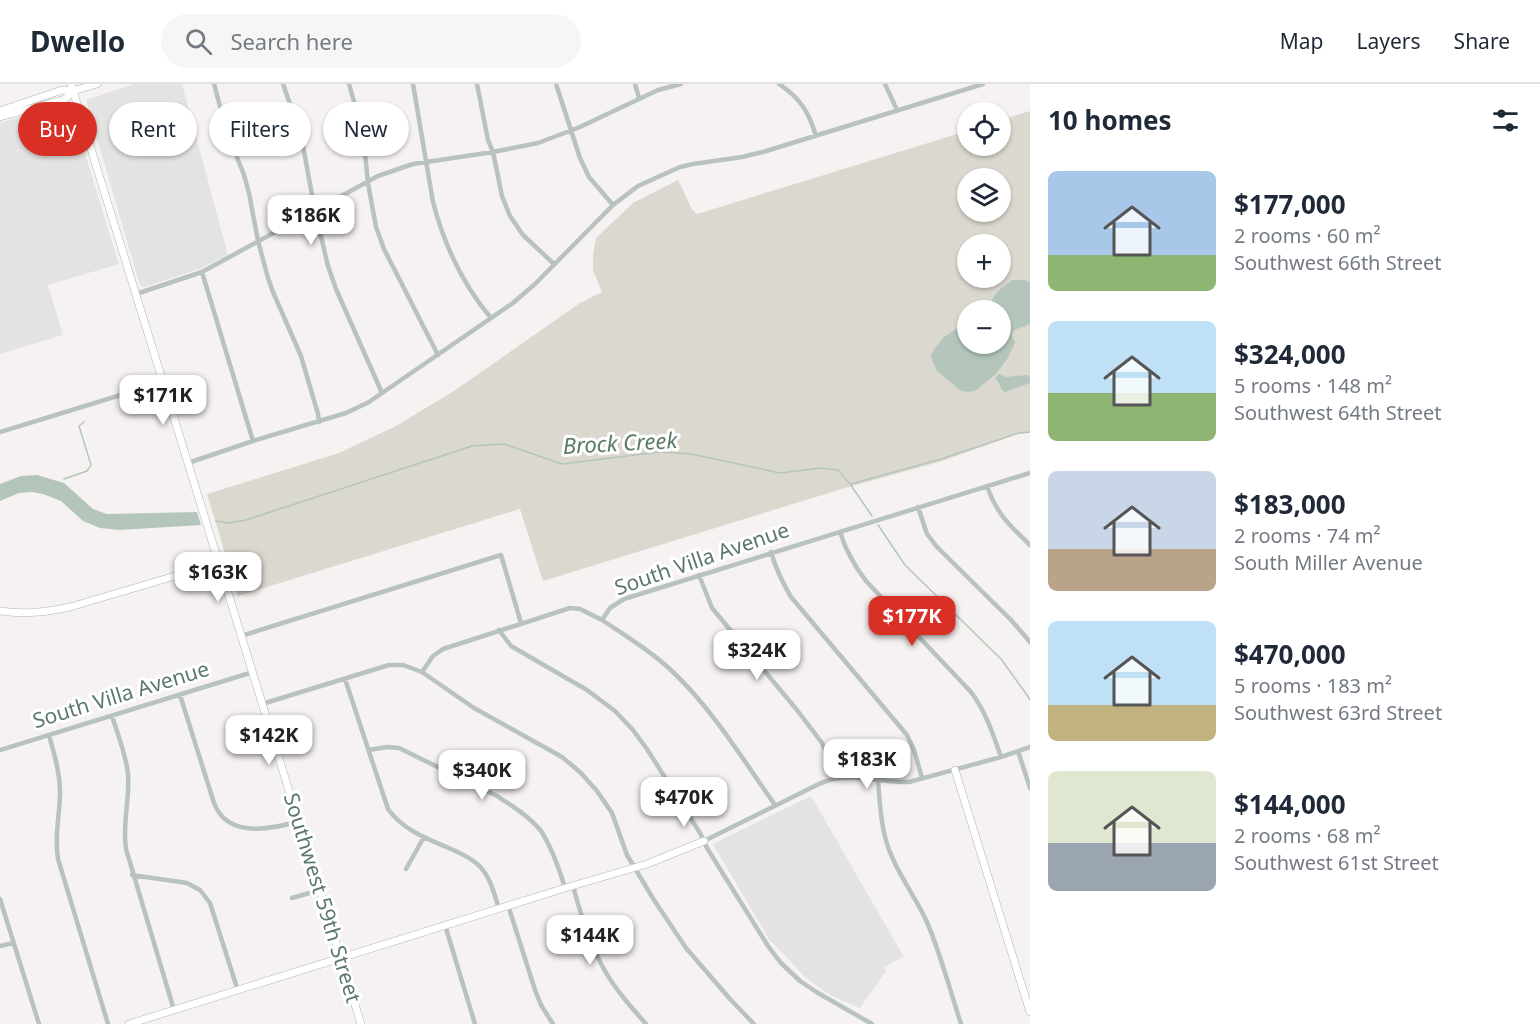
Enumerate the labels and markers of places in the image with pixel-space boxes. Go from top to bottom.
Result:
pin: $186K [269,195,353,246]
pin: $171K [121,375,205,426]
pin: $163K [176,552,260,603]
pin: $177K [870,596,954,647]
pin: $324K [715,630,799,681]
pin: $142K [227,715,311,766]
pin: $183K [825,739,909,790]
pin: $340K [440,750,524,801]
pin: $470K [642,777,726,828]
pin: $144K [548,915,632,966]

